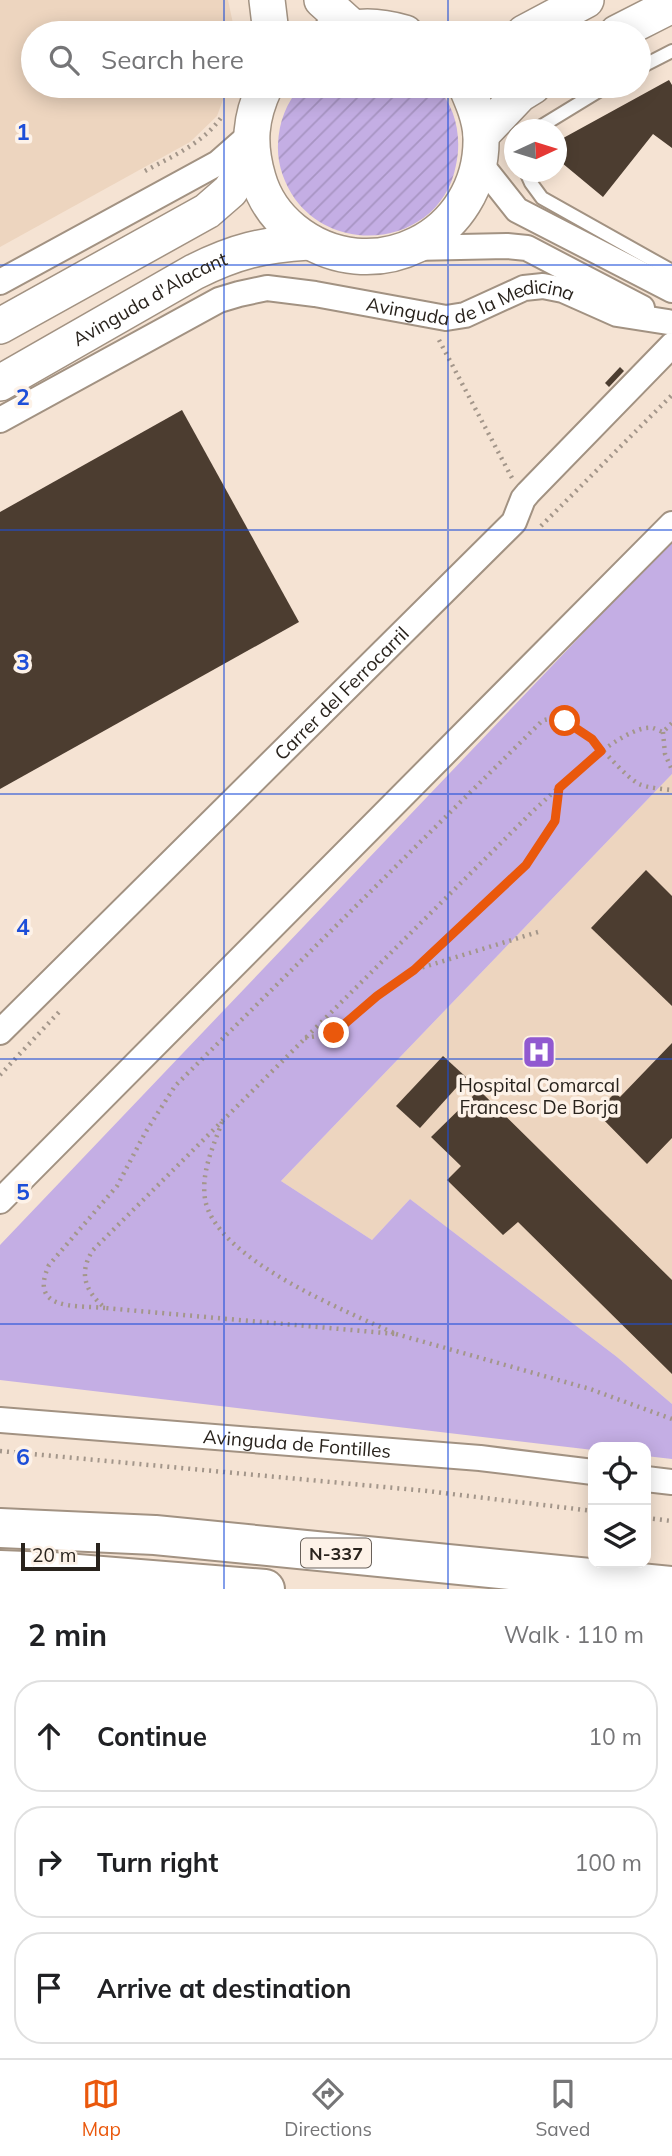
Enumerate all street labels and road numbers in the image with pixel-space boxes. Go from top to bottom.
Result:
street label: Avinguda d'Alacant [68,246,231,351]
street label: Avinguda de la Medicina [364,273,579,330]
street label: Carrer del Ferrocarril [269,621,414,765]
street label: Avinguda de Fontilles [202,1424,392,1463]
road number: N-337 [301,1538,371,1568]

